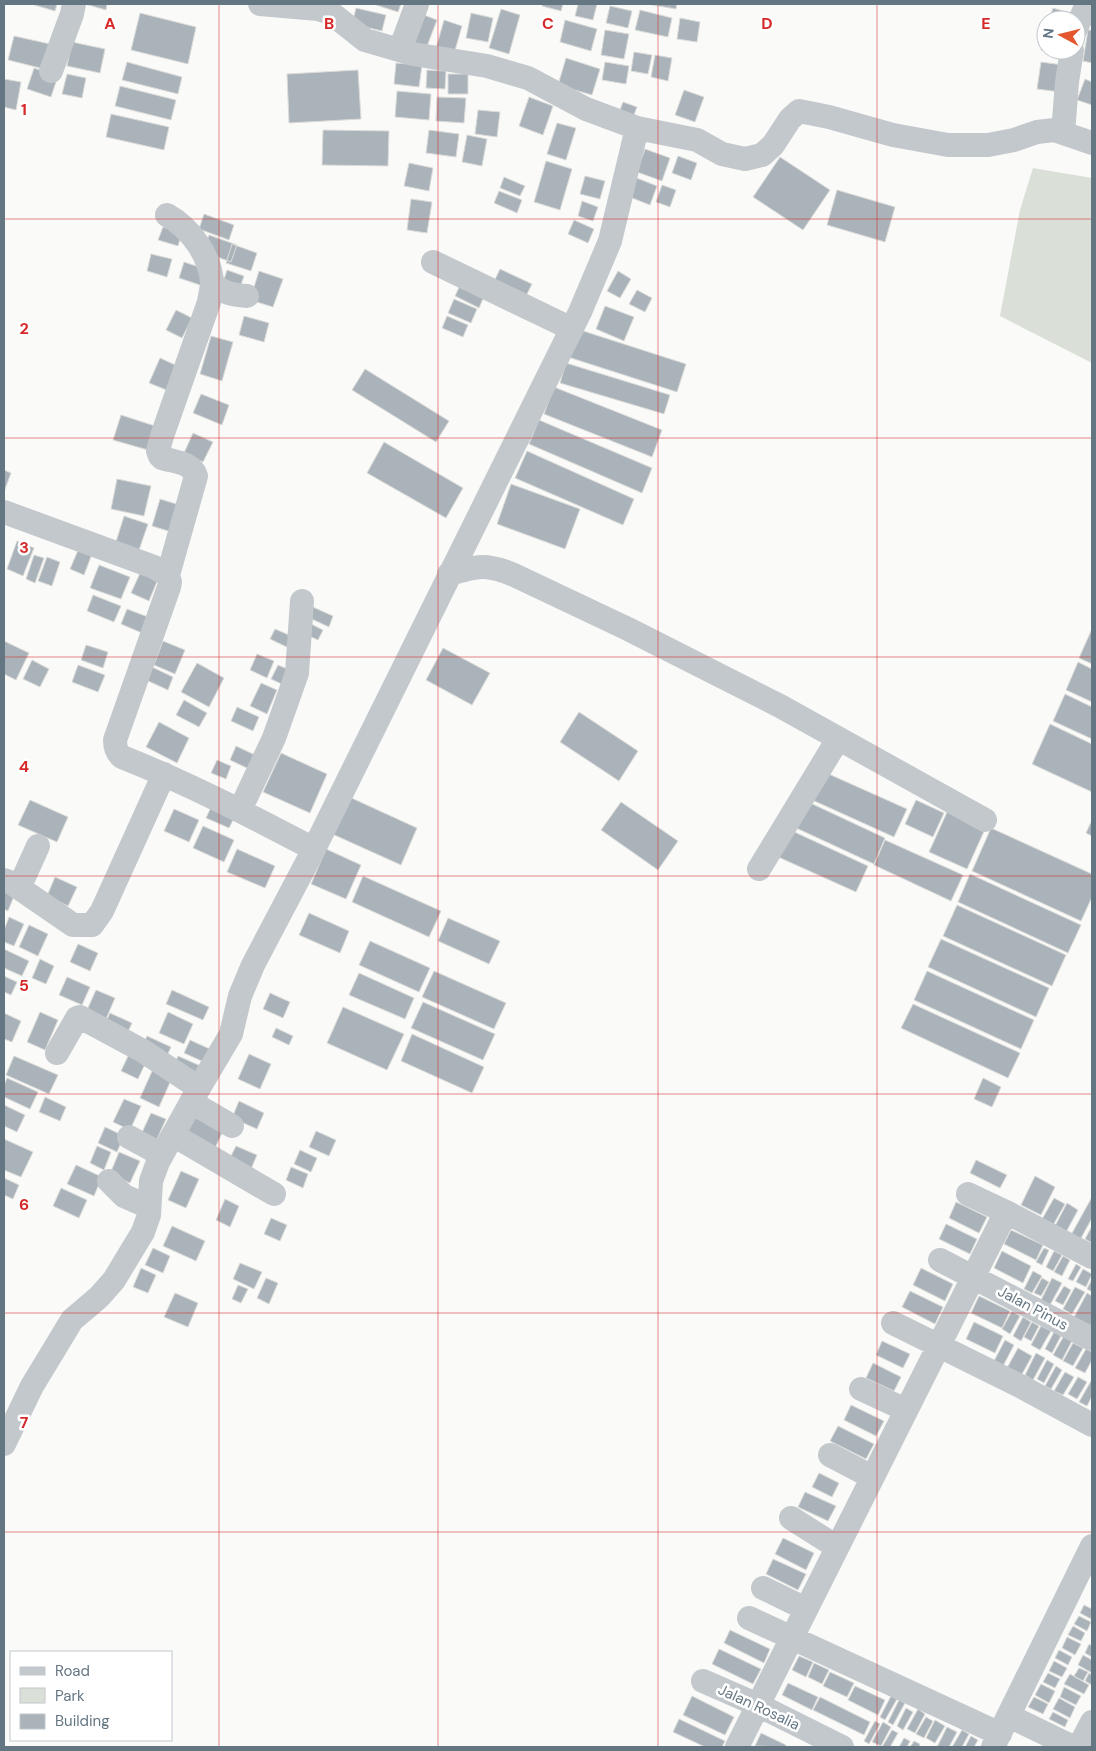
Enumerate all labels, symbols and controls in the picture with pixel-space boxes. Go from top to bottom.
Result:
north arrow [1036,10,1086,60]
text: A [104,13,116,34]
text: B [324,13,334,34]
text: C [542,13,554,34]
text: D [761,13,773,34]
text: E [981,13,991,34]
text: N [1039,27,1058,40]
text: 1 [21,99,27,120]
text: 2 [19,318,29,339]
text: 3 [19,537,29,558]
text: 4 [19,756,29,777]
text: 5 [19,975,29,996]
text: 6 [19,1194,29,1215]
street label: Jalan Pinus [994,1281,1072,1335]
text: 7 [20,1412,29,1433]
legend [10,1651,172,1741]
text: Road [55,1661,90,1681]
street label: Jalan Rosalia [715,1679,803,1735]
text: Park [55,1686,85,1706]
text: Building [55,1711,110,1731]

